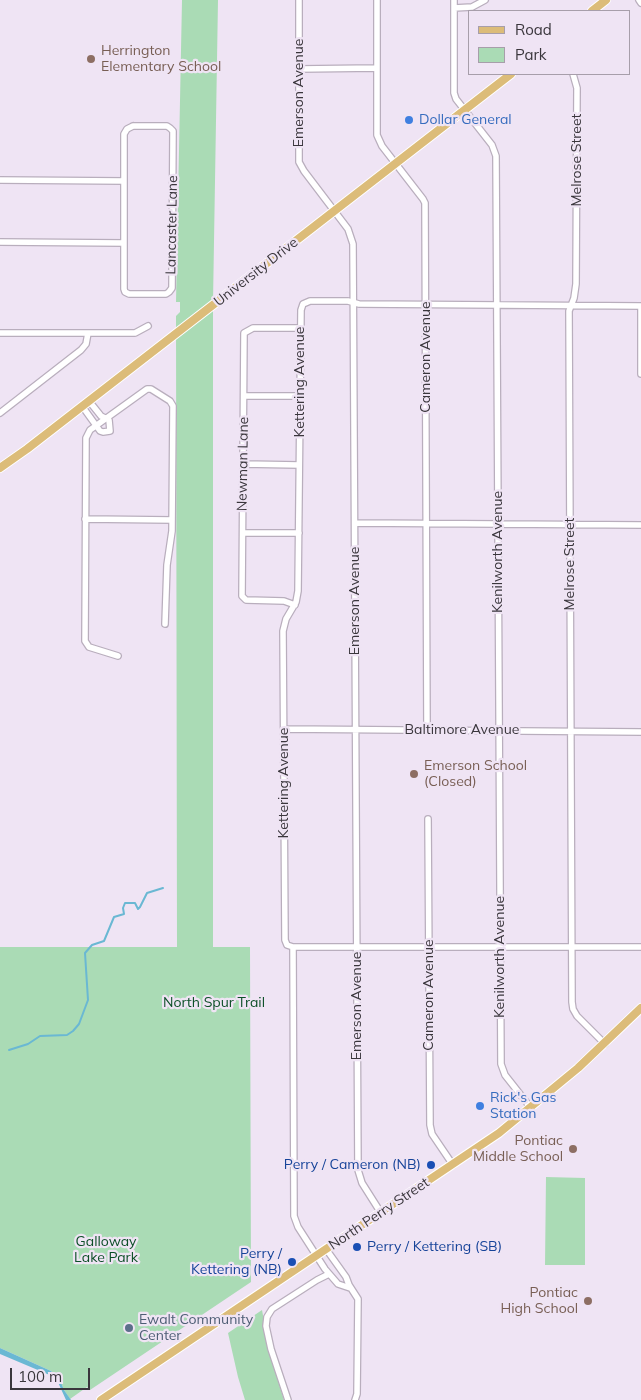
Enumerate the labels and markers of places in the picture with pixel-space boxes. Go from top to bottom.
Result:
place label: Herrington Elementary School [101,43,221,75]
marker: Herrington Elementary School [85,53,97,65]
place label: Dollar General [419,112,512,128]
marker: Dollar General [403,114,415,126]
place label: Emerson School (Closed) [424,758,527,790]
marker: Emerson School (Closed) [408,768,420,780]
place label: Rick's Gas Station [490,1090,556,1122]
marker: Rick's Gas Station [474,1100,486,1112]
place label: Pontiac Middle School [473,1133,563,1166]
marker: Pontiac Middle School [567,1143,579,1155]
place label: Perry / Cameron (NB) [284,1157,421,1173]
marker: Perry / Cameron (NB) [425,1159,437,1171]
place label: Perry / Kettering (SB) [367,1239,502,1255]
marker: Perry / Kettering (SB) [351,1241,363,1253]
place label: Perry / Kettering (NB) [191,1246,282,1278]
marker: Perry / Kettering (NB) [286,1256,298,1268]
place label: Pontiac High School [500,1285,578,1318]
marker: Pontiac High School [582,1295,594,1307]
place label: Ewalt Community Center [139,1312,253,1344]
marker: Ewalt Community Center [123,1322,135,1334]

